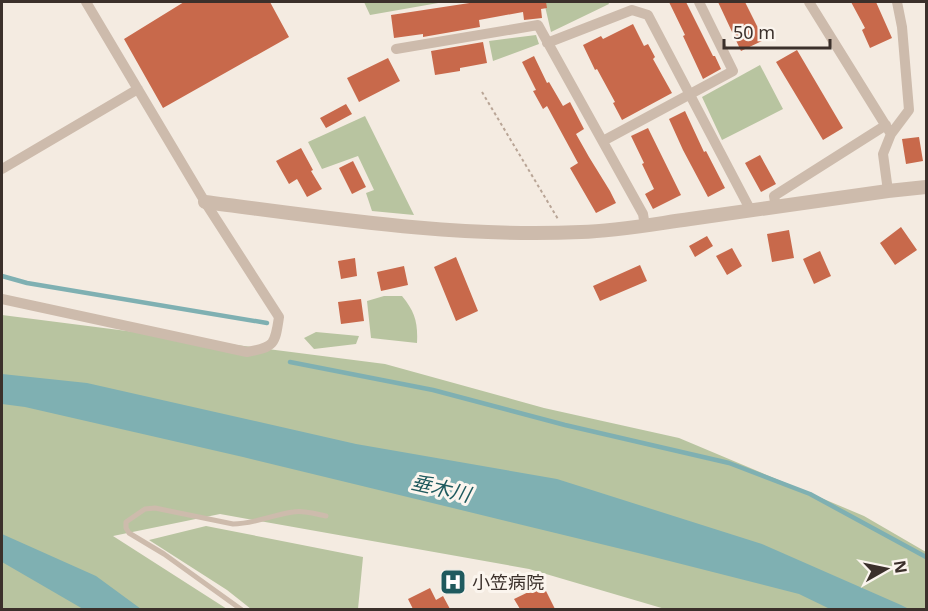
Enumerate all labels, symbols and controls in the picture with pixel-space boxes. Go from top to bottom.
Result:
scale bar [724,12,830,50]
text: 50 m [733,20,775,44]
water label: 垂木川 [409,468,475,508]
north arrow [856,539,916,599]
text: N [889,559,913,575]
hospital icon: 小笠病院 [438,567,468,597]
place label: 小笠病院 [472,570,544,594]

